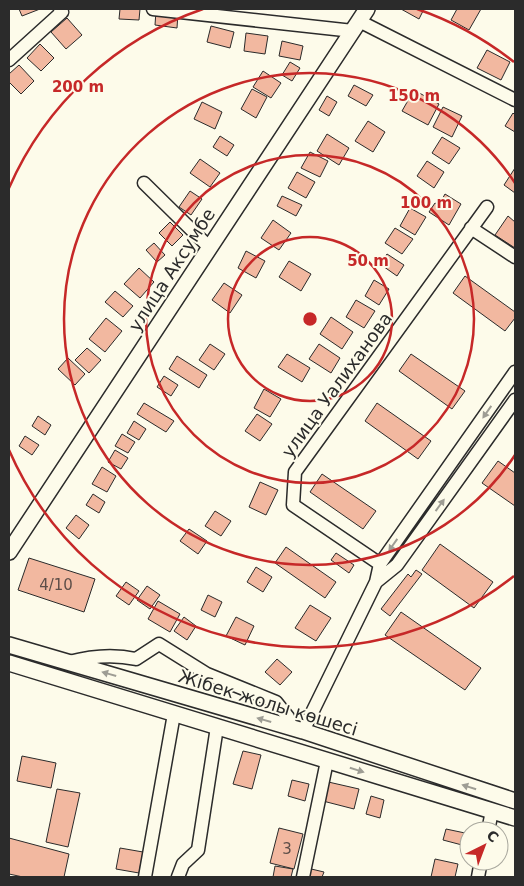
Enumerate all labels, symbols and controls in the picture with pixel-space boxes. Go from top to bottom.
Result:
text: 200 m [52,78,104,96]
text: 150 m [388,87,440,105]
text: 100 m [400,194,452,212]
street label: улица Аксумбе [124,204,219,335]
text: 50 m [347,252,389,270]
street label: улица Уалиханова [277,308,396,461]
centre of rings [301,310,319,328]
one-way arrow [482,405,492,419]
one-way arrow [435,498,445,512]
one-way arrow [388,538,398,552]
house number: 4/10 [39,576,73,594]
street label: Жібек жолы көшесі [176,665,360,740]
one-way arrow [101,669,116,677]
one-way arrow [257,715,272,723]
one-way arrow [349,767,364,774]
one-way arrow [461,783,476,790]
north arrow [459,821,509,871]
text: С [484,827,502,846]
house number: 3 [282,840,292,858]

